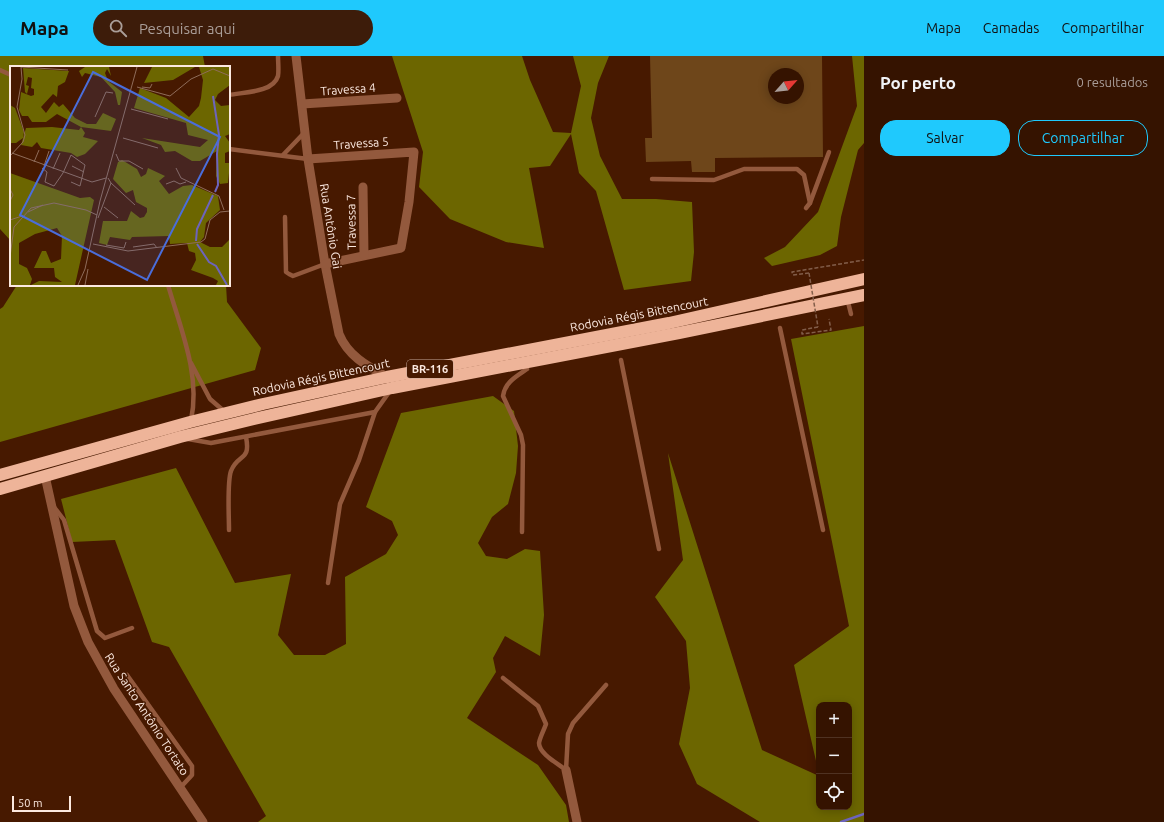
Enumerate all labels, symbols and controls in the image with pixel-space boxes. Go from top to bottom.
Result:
search box [93,10,373,46]
text: Mapa [20,17,69,39]
icon: search [107,17,129,39]
text: Pesquisar aqui [139,20,235,37]
text: Mapa [926,20,961,36]
text: Camadas [983,20,1039,36]
text: Compartilhar [1061,20,1144,36]
inset map [10,66,230,286]
north arrow [768,68,804,104]
text: Por perto [880,73,956,92]
text: 0 resultados [1077,75,1148,89]
street label: Travessa 4 [320,81,376,97]
button: Salvar [880,120,1010,156]
button: Compartilhar [1018,120,1148,156]
street label: Travessa 5 [333,135,389,151]
street label: Rua Antônio Gai [318,182,344,270]
street label: Travessa 7 [344,194,358,250]
street label: Rodovia Régis Bittencourt [569,294,709,334]
street label: Rodovia Régis Bittencourt [251,356,391,398]
road number: BR-116 [407,360,453,378]
street label: Rua Santo Antônio Tortato [103,650,191,778]
map controls [816,702,852,810]
button: + [816,702,852,738]
button: − [816,738,852,774]
button: locate [816,774,852,810]
scale bar [12,794,71,813]
text: 50 m [18,797,42,809]

